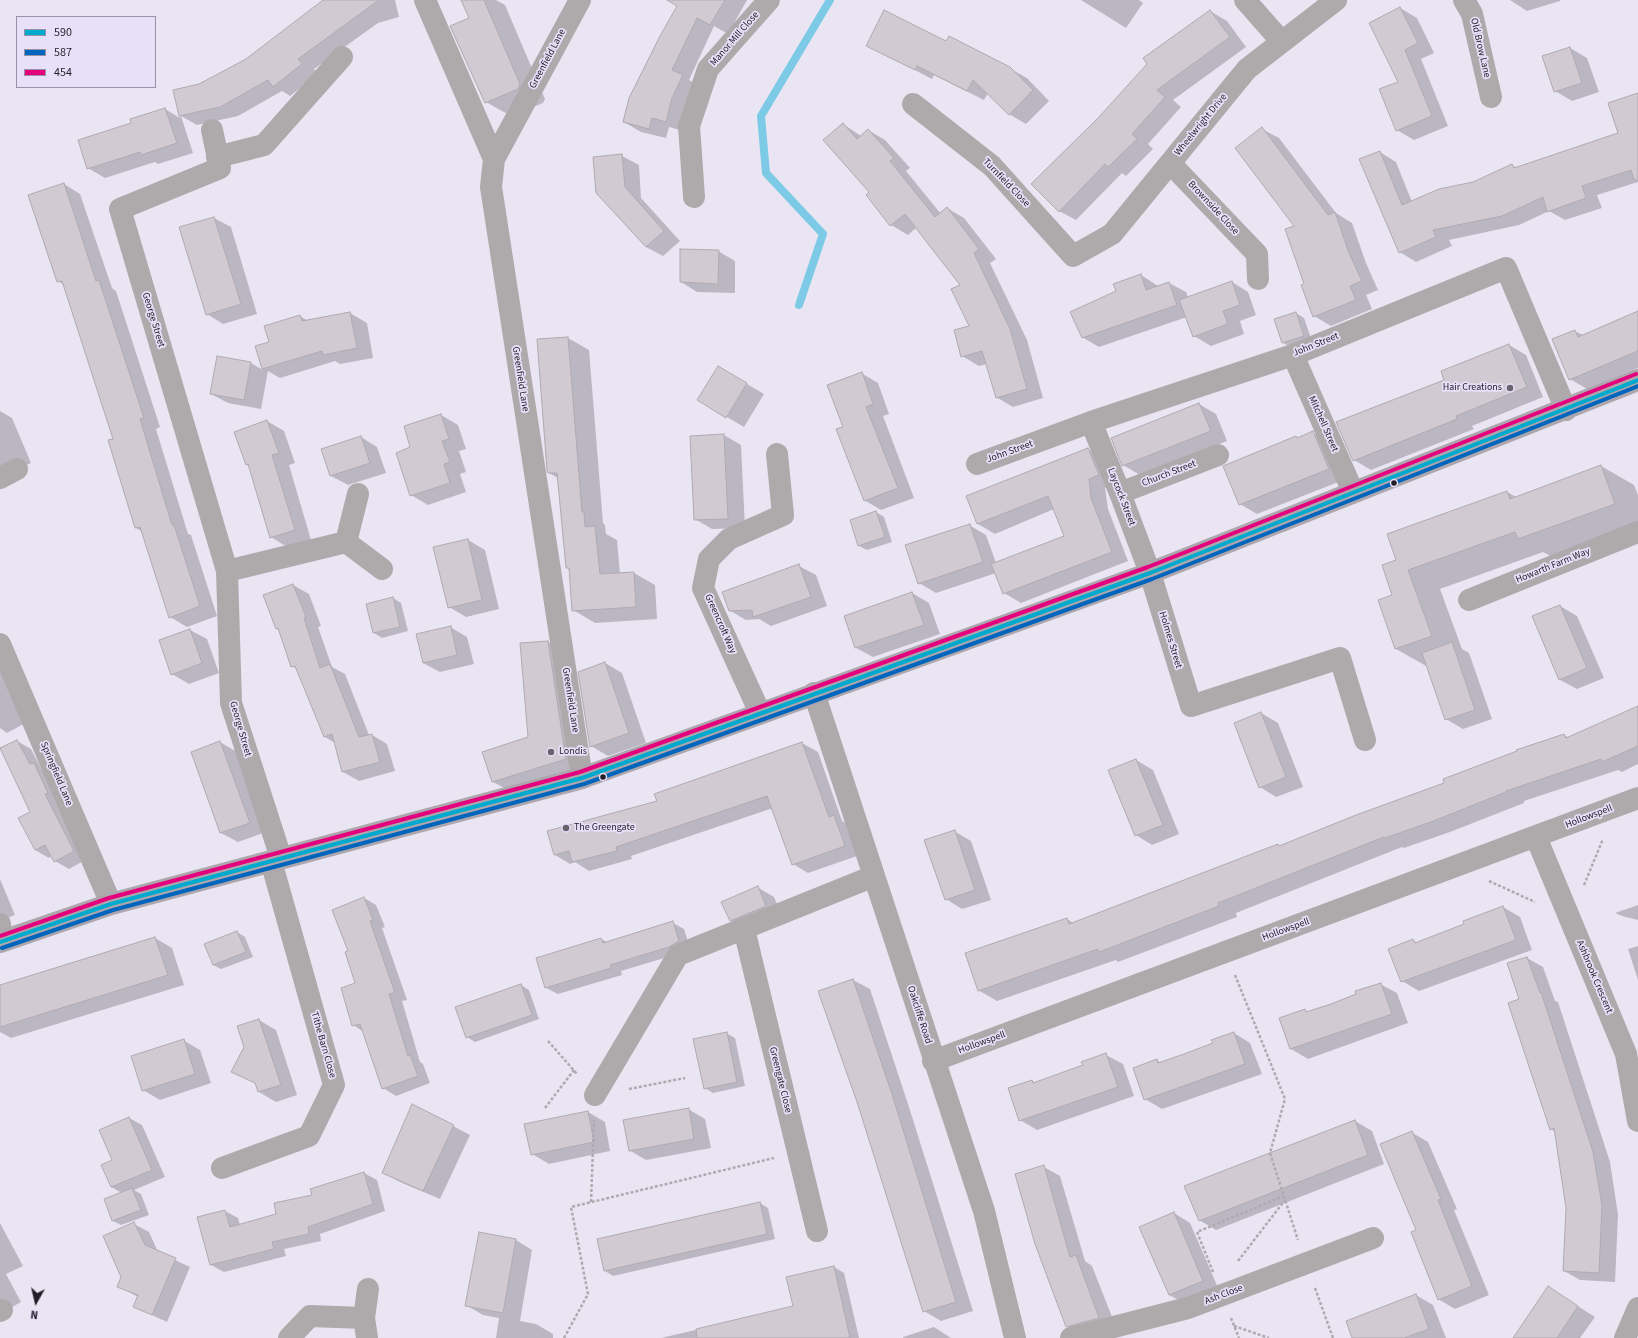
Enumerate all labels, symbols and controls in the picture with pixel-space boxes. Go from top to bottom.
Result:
street label: Manor Mill Close [708,9,762,69]
legend [16,16,156,88]
street label: Old Brow Lane [1467,17,1493,79]
text: 590 [54,24,72,41]
street label: Greenfield Lane [527,27,569,91]
text: 587 [54,44,72,61]
text: 454 [54,64,72,81]
street label: Wheelwright Drive [1172,92,1230,158]
street label: Turnfield Close [980,156,1032,210]
street label: Brownside Close [1185,179,1241,237]
street label: George Street [139,291,167,349]
street label: John Street [1291,330,1341,360]
street label: Greenfield Lane [509,346,531,412]
place label: Hair Creations [1443,382,1502,394]
marker: Hair Creations [1505,383,1515,393]
street label: Mitchell Street [1305,394,1341,454]
street label: John Street [985,438,1035,466]
street label: Church Street [1140,458,1198,490]
street label: Laycock Street [1104,466,1138,528]
unlabelled marker [1389,478,1399,488]
street label: Howarth Farm Way [1514,546,1592,586]
street label: Greencroft Way [702,593,738,655]
street label: Holmes Street [1156,610,1184,670]
street label: Greenfield Lane [559,667,581,733]
street label: George Street [226,700,254,758]
street label: Springfield Lane [37,740,75,808]
place label: Londis [559,746,587,758]
marker: Londis [546,747,556,757]
unlabelled marker [598,772,608,782]
street label: Hollowspell [1564,803,1614,831]
place label: The Greengate [574,822,635,834]
marker: The Greengate [561,823,571,833]
street label: Hollowspell [1261,916,1311,944]
street label: Ashbrook Crescent [1573,939,1615,1015]
street label: Oakcliffe Road [904,985,934,1045]
street label: Tithe Barn Close [308,1011,338,1079]
street label: Hollowspell [957,1029,1007,1057]
street label: Greengate Close [766,1046,794,1114]
north arrow [16,1282,56,1322]
street label: Ash Close [1203,1282,1245,1308]
text: N [30,1306,39,1322]

